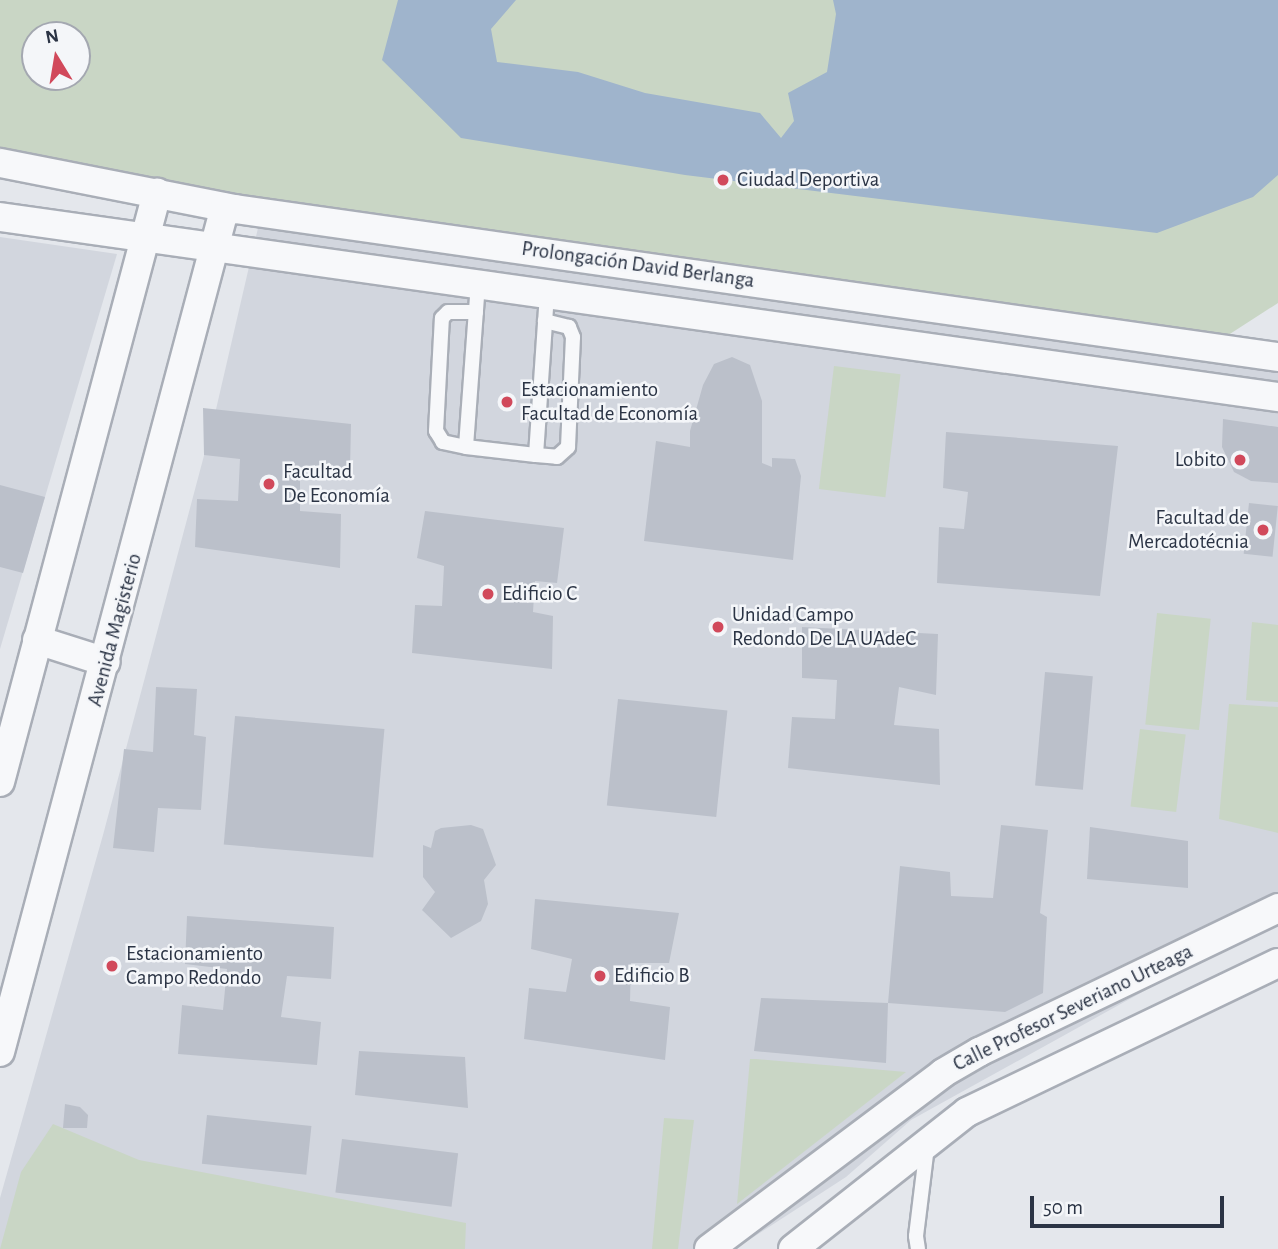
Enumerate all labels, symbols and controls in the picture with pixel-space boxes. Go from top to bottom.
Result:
north arrow [21,21,91,91]
text: N [44,26,61,47]
place label: Ciudad Deportiva [737,167,879,193]
marker: Ciudad Deportiva [715,172,731,188]
street label: Prolongación David Berlanga [520,236,756,294]
place label: Estacionamiento Facultad de Economía [521,377,698,427]
marker: Estacionamiento Facultad de Economía [499,394,515,410]
place label: Lobito [1175,447,1226,473]
marker: Lobito [1232,452,1248,468]
place label: Facultad De Economía [283,459,390,509]
marker: Facultad De Economía [261,476,277,492]
place label: Facultad de Mercadotécnia [1128,505,1249,555]
marker: Facultad de Mercadotécnia [1255,522,1271,538]
street label: Avenida Magisterio [82,551,148,709]
place label: Edificio C [502,581,577,607]
marker: Edificio C [480,586,496,602]
place label: Unidad Campo Redondo De LA UAdeC [732,602,916,652]
marker: Unidad Campo Redondo De LA UAdeC [710,619,726,635]
street label: Calle Profesor Severiano Urteaga [949,939,1197,1077]
place label: Estacionamiento Campo Redondo [126,941,263,991]
marker: Estacionamiento Campo Redondo [104,958,120,974]
place label: Edificio B [614,963,689,989]
marker: Edificio B [592,968,608,984]
scale bar [1033,1182,1227,1226]
text: 50 m [1043,1197,1083,1218]

